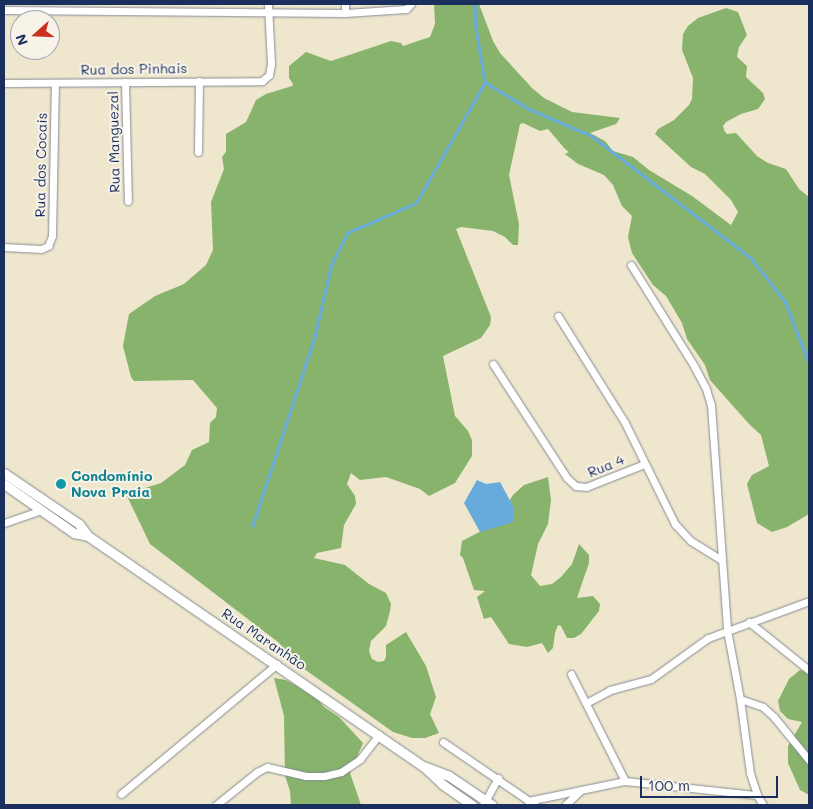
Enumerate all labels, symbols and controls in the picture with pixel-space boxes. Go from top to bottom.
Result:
north arrow [10,10,60,60]
text: N [11,32,32,48]
street label: Rua dos Pinhais [81,60,187,78]
street label: Rua Manguezal [105,91,123,193]
street label: Rua dos Cocais [32,113,50,217]
street label: Rua 4 [585,451,627,481]
place label: Condomínio Nova Praia [71,468,153,501]
marker: Condomínio Nova Praia [55,478,67,490]
street label: Rua Maranhão [219,605,309,673]
scale bar [643,766,780,798]
text: 100 m [648,775,690,795]

